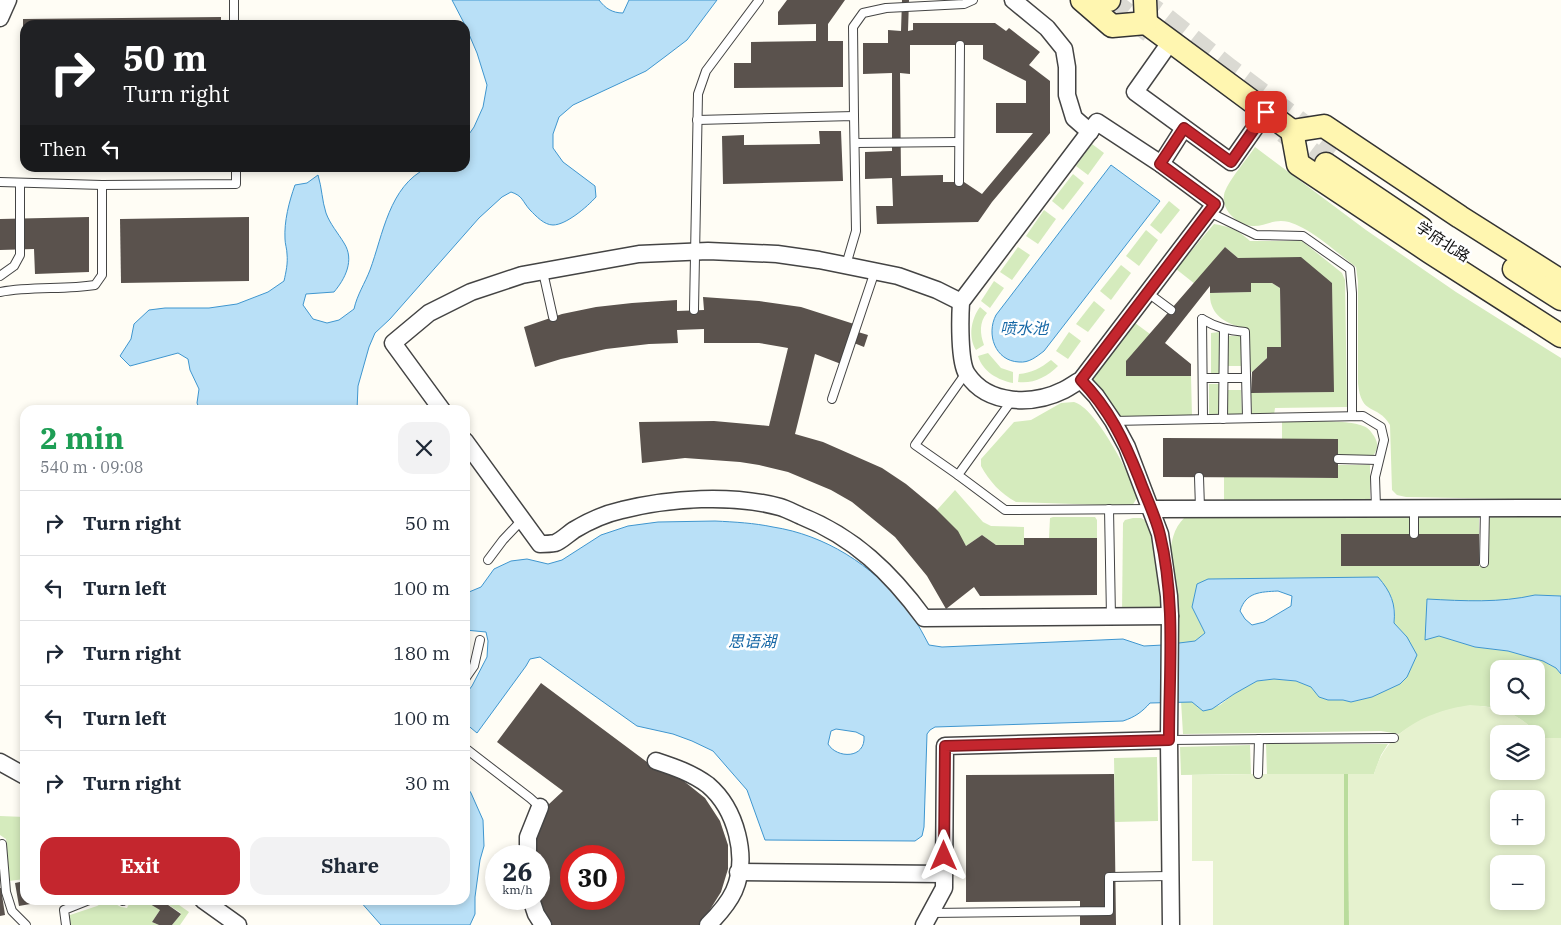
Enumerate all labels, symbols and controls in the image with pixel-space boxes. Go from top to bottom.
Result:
text: 50 m [123,35,207,81]
icon: right [40,40,105,105]
text: Turn right [123,79,230,108]
pin [1245,91,1287,133]
icon: arrive [1252,98,1280,126]
icon: left [97,135,125,163]
text: Then [40,137,87,161]
street label: 学府北路 [1413,217,1474,266]
water label: 喷水池 [1000,318,1050,338]
text: 2 min [40,418,124,457]
button: close [398,422,450,474]
text: 540 m · 09:08 [40,457,143,477]
icon: right [40,509,68,537]
text: Turn right [83,511,181,535]
text: 50 m [405,511,450,535]
icon: left [40,574,68,602]
text: Turn left [83,576,166,600]
text: 100 m [393,576,450,600]
water label: 思语湖 [728,631,779,651]
icon: right [40,639,68,667]
text: Turn right [83,641,181,665]
text: 180 m [393,641,450,665]
map controls [1490,660,1545,910]
button: search [1490,660,1545,715]
icon: left [40,704,68,732]
text: Turn left [83,706,166,730]
text: 100 m [393,706,450,730]
button: layers [1490,725,1545,780]
icon: right [40,769,68,797]
text: Turn right [83,771,181,795]
text: 30 m [405,771,450,795]
button: + [1490,790,1545,845]
position arrow [917,829,969,881]
button: Exit [40,837,240,895]
button: Share [250,837,450,895]
speed limit sign: 30 [560,845,625,910]
text: 26 [502,855,533,888]
button: − [1490,855,1545,910]
text: km/h [502,882,533,897]

